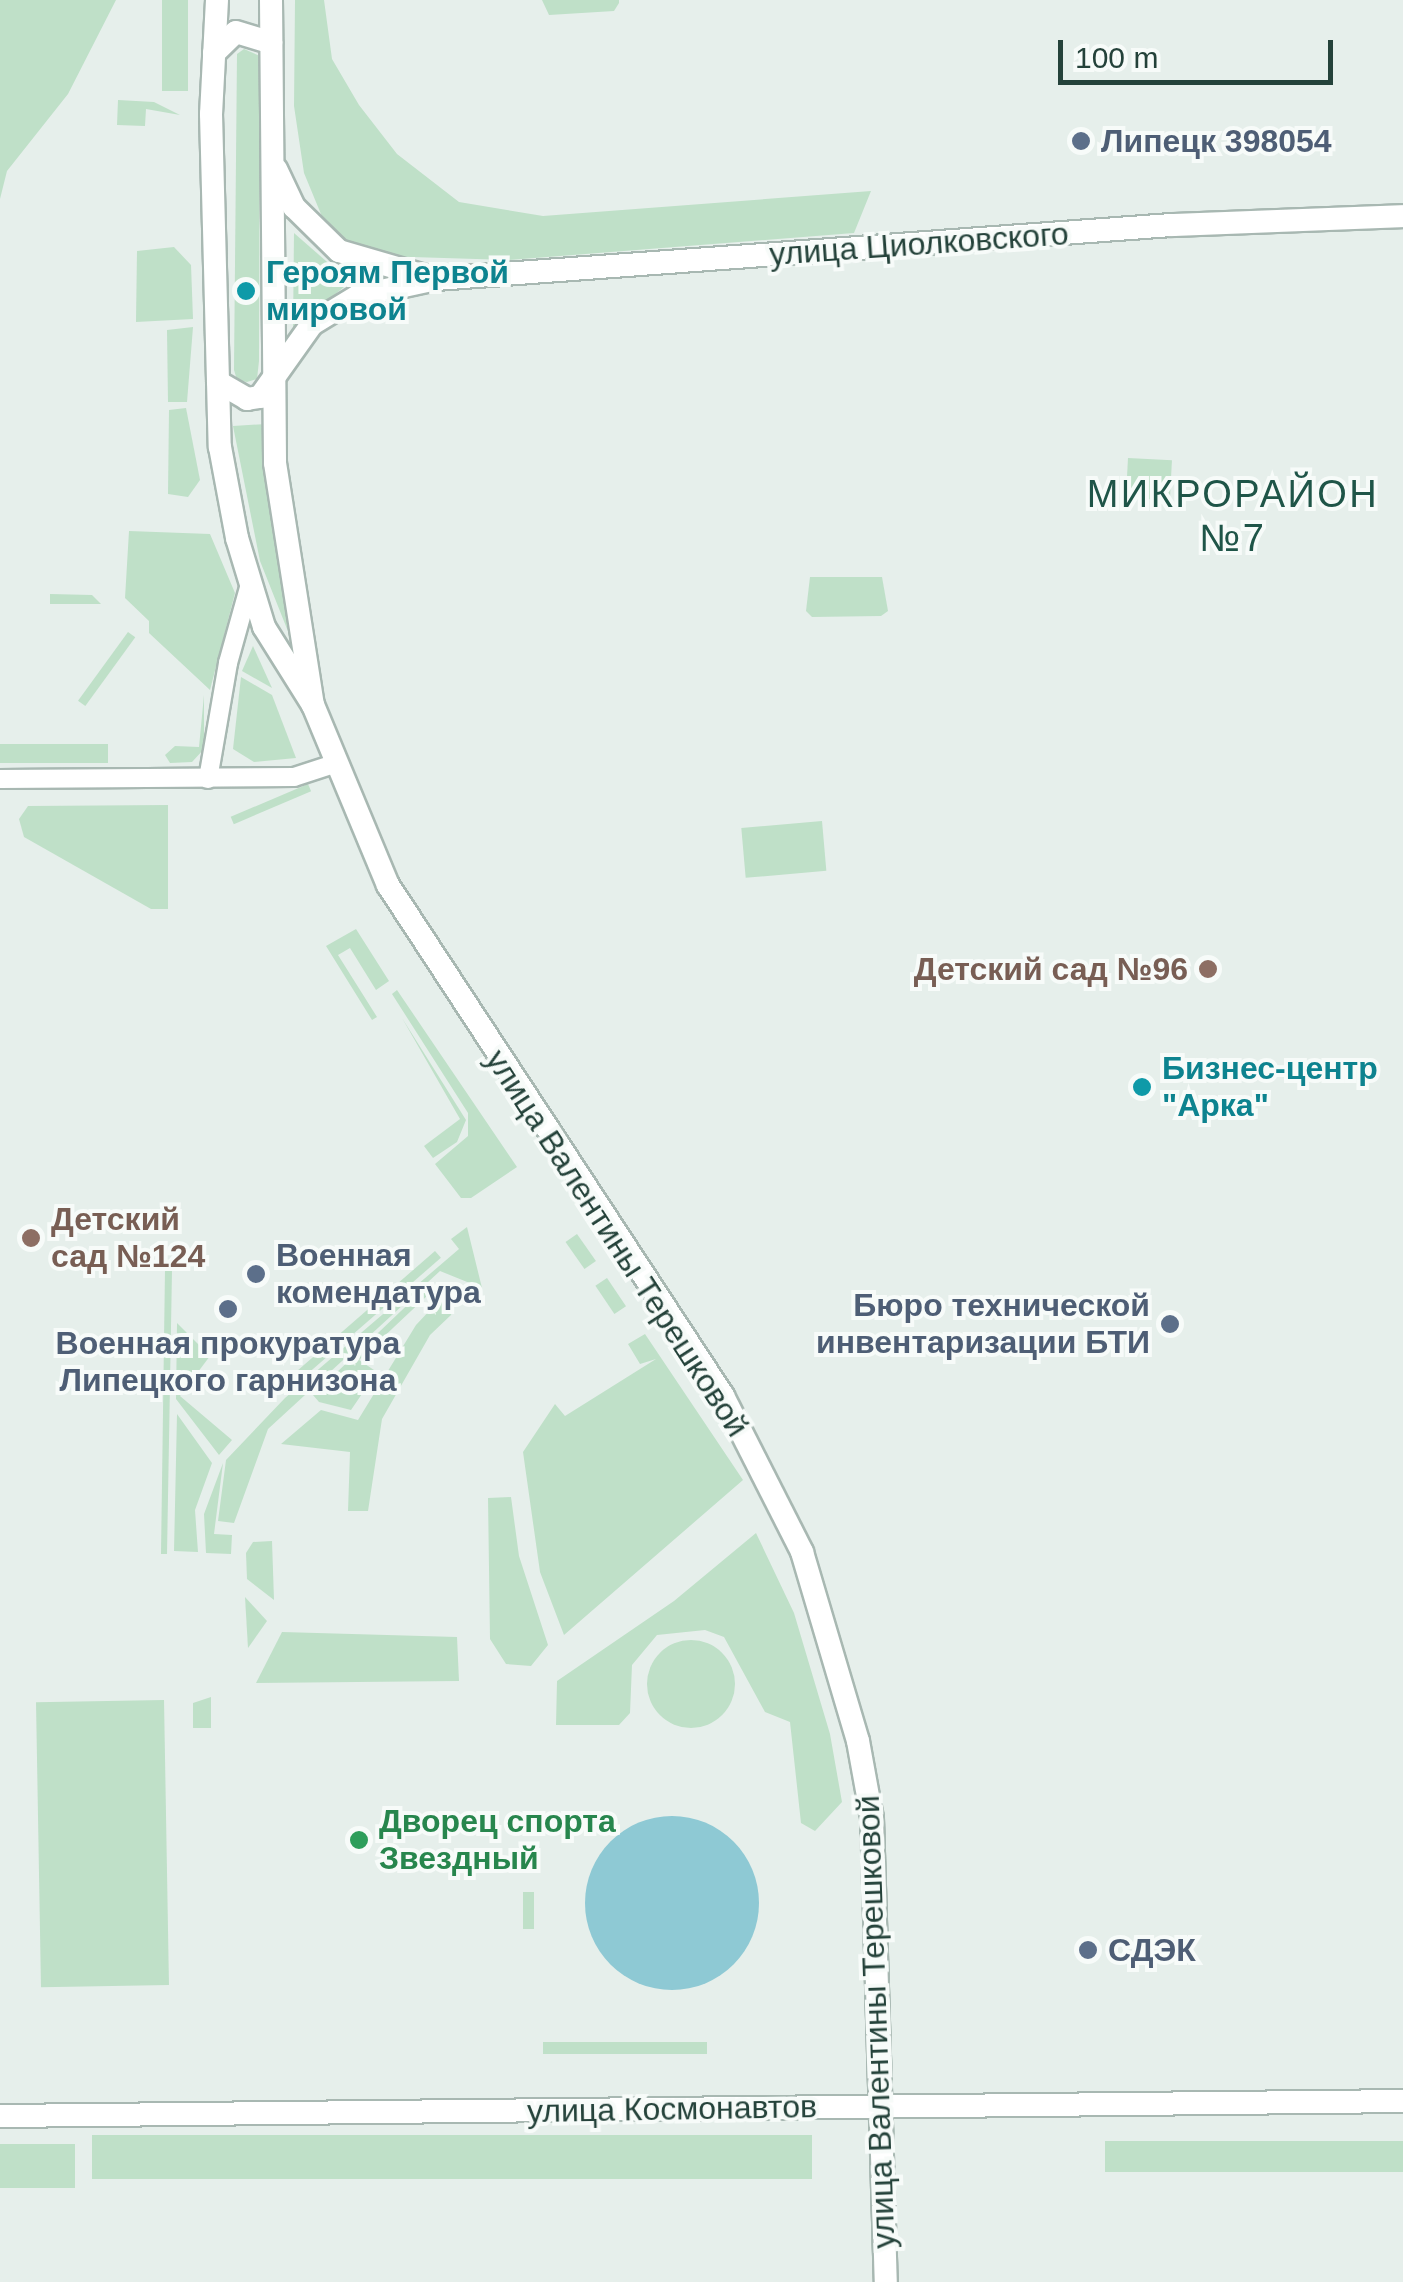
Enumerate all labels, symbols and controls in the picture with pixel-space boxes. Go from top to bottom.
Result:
scale bar [1063,20,1338,82]
text: 100 m [1075,41,1158,74]
place label: Липецк 398054 [1101,122,1332,160]
marker: Липецк 398054 [1070,130,1092,152]
street label: улица Циолковского [768,214,1070,274]
place label: Героям Первой мировой [266,254,509,329]
marker: Героям Первой мировой [235,280,257,302]
district label: МИКРОРАЙОН №7 [1087,472,1379,562]
place label: Детский сад №96 [914,950,1188,988]
marker: Детский сад №96 [1197,958,1219,980]
street label: улица Валентины Терешковой [477,1042,757,1444]
place label: Бизнес-центр "Арка" [1162,1050,1378,1125]
marker: Бизнес-центр "Арка" [1131,1076,1153,1098]
place label: Детский сад №124 [51,1201,205,1276]
marker: Детский сад №124 [20,1227,42,1249]
place label: Военная комендатура [276,1237,481,1312]
marker: Военная комендатура [245,1263,267,1285]
place label: Бюро технической инвентаризации БТИ [816,1287,1150,1362]
marker: Военная прокуратура Липецкого гарнизона [217,1298,239,1320]
marker: Бюро технической инвентаризации БТИ [1159,1313,1181,1335]
place label: Военная прокуратура Липецкого гарнизона [56,1325,400,1400]
street label: улица Валентины Терешковой [849,1795,903,2249]
place label: Дворец спорта Звездный [379,1803,616,1878]
marker: Дворец спорта Звездный [348,1829,370,1851]
place label: СДЭК [1108,1931,1196,1969]
marker: СДЭК [1077,1939,1099,1961]
street label: улица Космонавтов [527,2087,817,2131]

